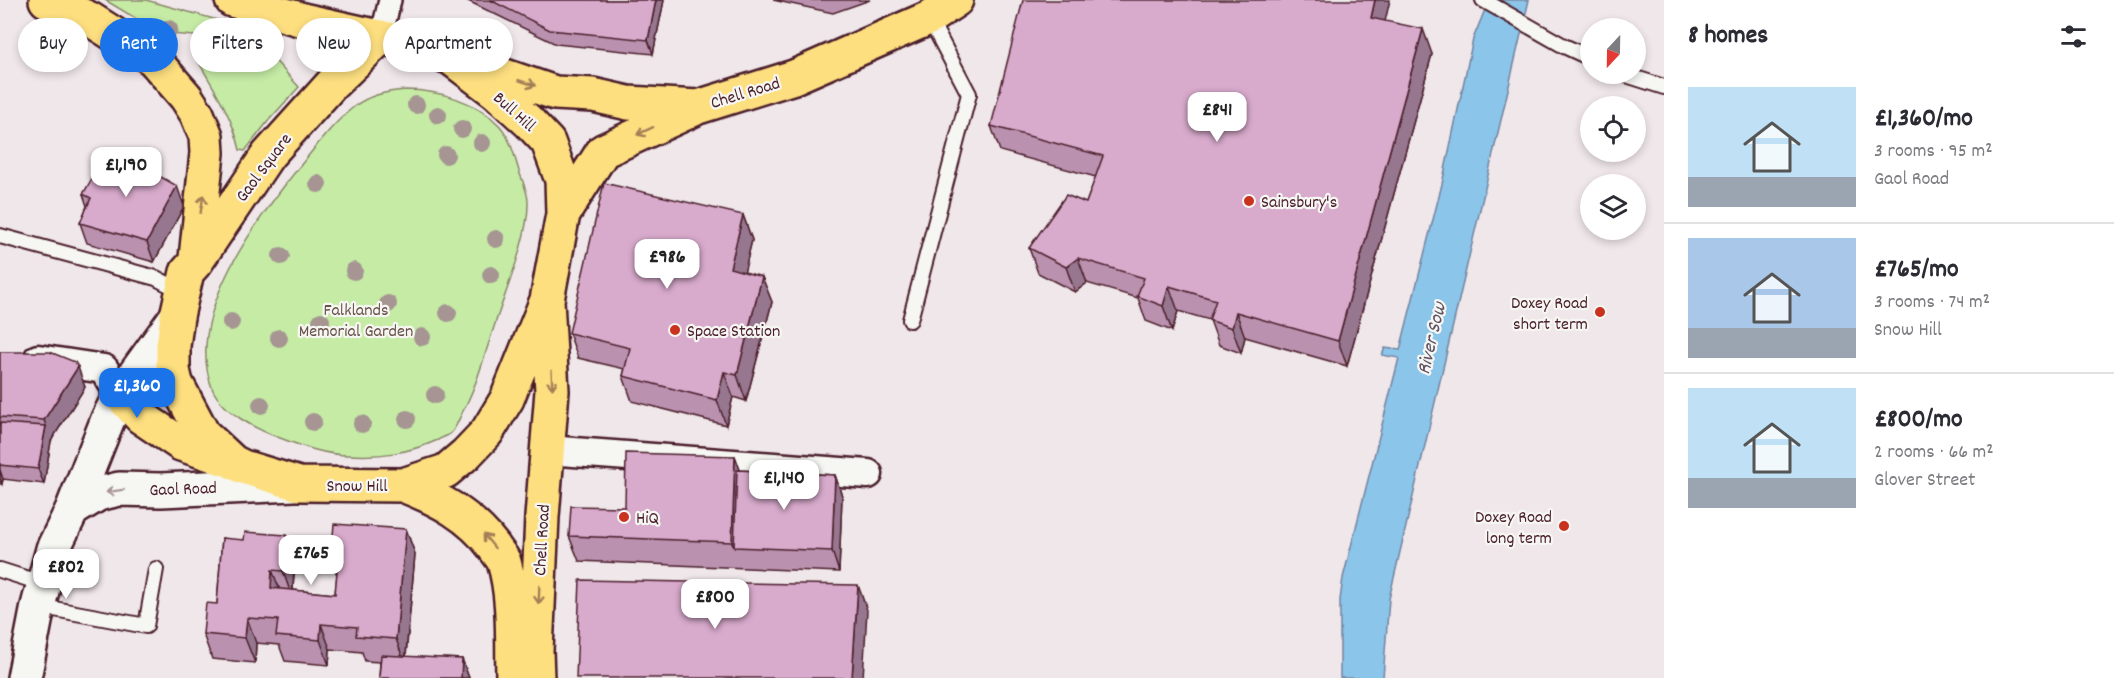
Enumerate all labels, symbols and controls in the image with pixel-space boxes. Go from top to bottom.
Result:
chip: Buy [18,18,88,72]
chip: Rent [100,18,178,72]
chip: Filters [190,18,284,72]
chip: New [296,18,371,72]
chip: Apartment [383,18,513,72]
north arrow [1580,18,1646,84]
map controls [1580,18,1646,240]
text: 8 homes [1688,18,1768,55]
icon: filters [2057,20,2090,53]
street label: Chell Road [708,72,784,117]
one-way arrow [517,78,536,89]
street label: Bull Hill [486,87,541,139]
pin: £841 [1181,92,1253,143]
button: locate [1580,96,1646,162]
text: £841 [1202,97,1232,125]
text: £1,360/mo [1874,101,1973,138]
icon: home [1736,111,1808,183]
one-way arrow [636,126,654,137]
street label: Gaol Square [231,129,299,208]
text: 3 rooms · 95 m² [1874,138,1993,166]
pin: £1,190 [77,147,175,198]
text: £1,190 [105,152,147,180]
text: Gaol Road [1874,166,1949,194]
button: layers [1580,174,1646,240]
place label: Sainsbury's [1261,191,1337,216]
marker: Sainsbury's [1242,194,1256,208]
one-way arrow [197,195,208,215]
pin: £986 [631,239,703,290]
text: £986 [649,244,685,272]
text: £765/mo [1874,252,1959,289]
icon: home [1736,262,1808,334]
text: 3 rooms · 74 m² [1874,289,1990,317]
place label: Doxey Road short term [1511,292,1588,338]
park label: Falklands Memorial Garden [299,299,413,345]
water label: River Sow [1411,299,1455,377]
marker: Doxey Road short term [1593,305,1607,319]
text: Snow Hill [1874,317,1942,345]
place label: Space Station [687,320,780,345]
marker: Space Station [668,323,682,337]
pin: £1,360 [88,368,186,419]
one-way arrow [546,369,557,389]
text: £1,360 [113,373,161,401]
text: £800/mo [1874,402,1963,439]
icon: home [1736,412,1808,484]
text: 2 rooms · 66 m² [1874,439,1994,467]
pin: £1,140 [735,460,833,511]
text: £1,140 [763,465,805,493]
text: Glover Street [1874,467,1976,495]
street label: Snow Hill [326,475,388,500]
street label: Gaol Road [149,477,217,504]
one-way arrow [106,485,125,496]
street label: Chell Road [529,504,558,576]
place label: Doxey Road long term [1475,506,1552,552]
place label: HiQ [636,507,659,532]
marker: HiQ [617,510,631,524]
marker: Doxey Road long term [1557,519,1571,533]
one-way arrow [482,533,495,549]
pin: £765 [275,535,347,586]
text: £765 [293,540,329,568]
pin: £802 [30,549,102,600]
text: £802 [47,554,85,582]
pin: £800 [679,579,751,630]
text: £800 [695,584,735,612]
one-way arrow [533,585,544,605]

